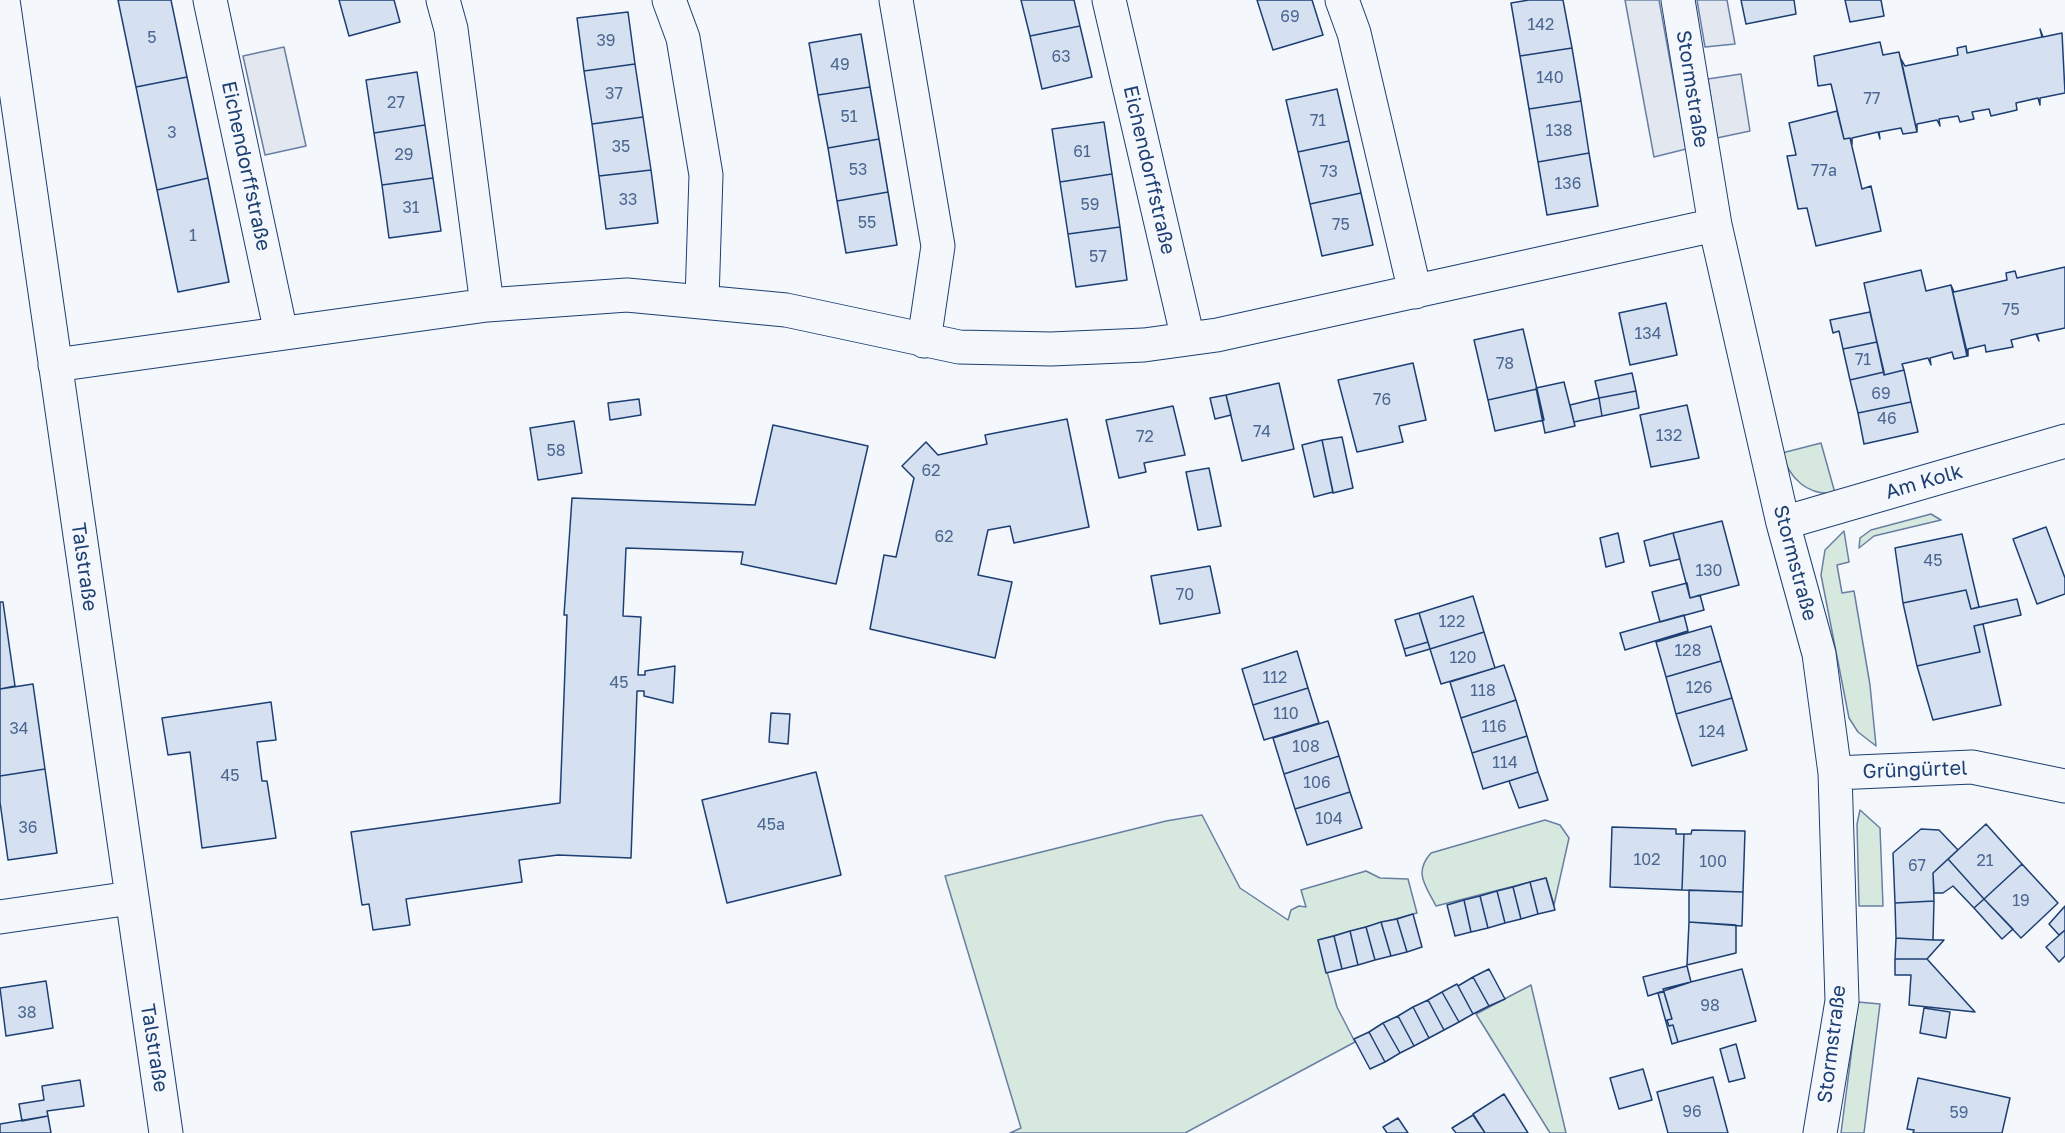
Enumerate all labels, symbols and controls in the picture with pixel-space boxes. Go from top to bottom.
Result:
house number: 69 [1280,7,1300,27]
house number: 142 [1528,15,1554,35]
house number: 5 [147,28,157,48]
street label: Stormstraße [1671,29,1713,149]
house number: 39 [596,31,616,51]
house number: 63 [1051,47,1071,67]
house number: 49 [830,55,850,75]
house number: 140 [1536,68,1564,88]
street label: Eichendorffstraße [216,79,276,253]
street label: Eichendorffstraße [1118,83,1180,257]
house number: 37 [605,84,623,104]
house number: 77 [1864,89,1880,109]
house number: 27 [387,93,405,113]
house number: 51 [840,107,858,127]
house number: 71 [1310,111,1326,131]
house number: 138 [1546,121,1572,141]
house number: 3 [167,123,177,143]
house number: 35 [612,137,630,157]
house number: 61 [1073,142,1091,162]
house number: 29 [395,145,413,165]
house number: 53 [849,160,867,180]
house number: 77a [1811,161,1837,181]
house number: 73 [1320,162,1338,182]
house number: 136 [1555,174,1581,194]
house number: 33 [619,190,637,210]
house number: 59 [1081,195,1099,215]
house number: 31 [402,198,420,218]
house number: 55 [858,213,876,233]
house number: 75 [1332,215,1350,235]
house number: 1 [189,226,197,246]
house number: 57 [1089,247,1107,267]
house number: 75 [2002,300,2020,320]
house number: 134 [1635,324,1661,344]
house number: 71 [1855,350,1871,370]
house number: 78 [1496,354,1514,374]
house number: 69 [1871,384,1891,404]
house number: 76 [1373,390,1391,410]
house number: 46 [1877,409,1897,429]
house number: 74 [1253,422,1271,442]
house number: 132 [1656,426,1682,446]
house number: 72 [1136,427,1154,447]
house number: 58 [546,441,566,461]
street label: Am Kolk [1883,460,1965,504]
house number: 62 [922,461,940,481]
street label: Stormstraße [1768,503,1822,623]
street label: Talstraße [66,521,102,613]
house number: 62 [935,527,953,547]
house number: 45 [1923,551,1943,571]
house number: 130 [1695,561,1723,581]
house number: 70 [1176,585,1194,605]
house number: 122 [1439,612,1465,632]
house number: 128 [1675,641,1701,661]
house number: 120 [1450,648,1476,668]
house number: 112 [1263,668,1287,688]
house number: 45 [609,673,629,693]
house number: 126 [1686,678,1712,698]
house number: 118 [1470,681,1496,701]
house number: 110 [1273,704,1299,724]
house number: 116 [1481,717,1507,737]
house number: 34 [9,719,29,739]
house number: 124 [1699,722,1725,742]
house number: 108 [1292,737,1320,757]
house number: 114 [1492,753,1518,773]
street label: Grüngürtel [1862,756,1968,784]
house number: 45 [220,766,240,786]
house number: 106 [1303,773,1331,793]
house number: 104 [1315,809,1343,829]
house number: 45a [757,815,785,835]
house number: 36 [18,818,38,838]
house number: 102 [1634,850,1660,870]
house number: 21 [1976,851,1994,871]
house number: 100 [1699,852,1727,872]
house number: 67 [1908,856,1926,876]
house number: 19 [2012,891,2030,911]
street label: Stormstraße [1813,984,1851,1104]
house number: 98 [1700,996,1720,1016]
street label: Talstraße [135,1002,173,1094]
house number: 38 [17,1003,37,1023]
house number: 96 [1682,1102,1702,1122]
house number: 59 [1950,1103,1968,1123]

